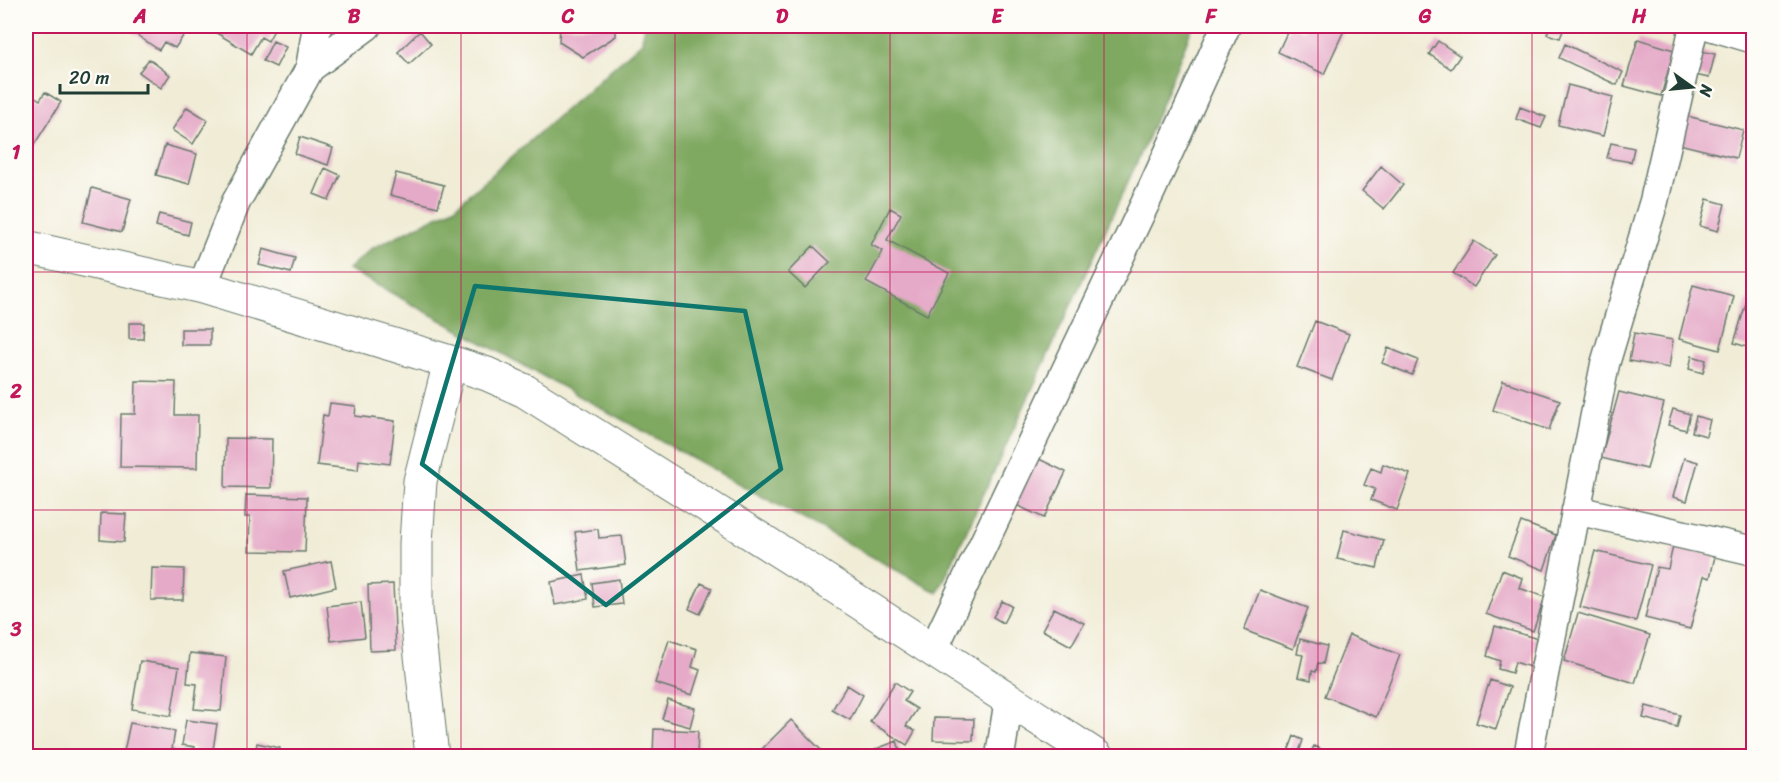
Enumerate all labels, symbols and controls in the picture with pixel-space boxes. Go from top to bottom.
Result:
text: A [132,0,147,34]
text: B [348,0,361,34]
text: C [561,0,575,34]
text: D [776,0,789,34]
text: E [991,0,1004,34]
text: F [1205,0,1218,34]
text: G [1418,0,1432,34]
text: H [1631,0,1647,34]
scale bar [60,57,148,95]
north arrow [1662,57,1722,117]
text: 20 m [69,62,109,94]
text: N [1690,81,1722,101]
text: 1 [12,135,21,170]
text: 2 [9,374,22,409]
text: 3 [10,612,22,647]

